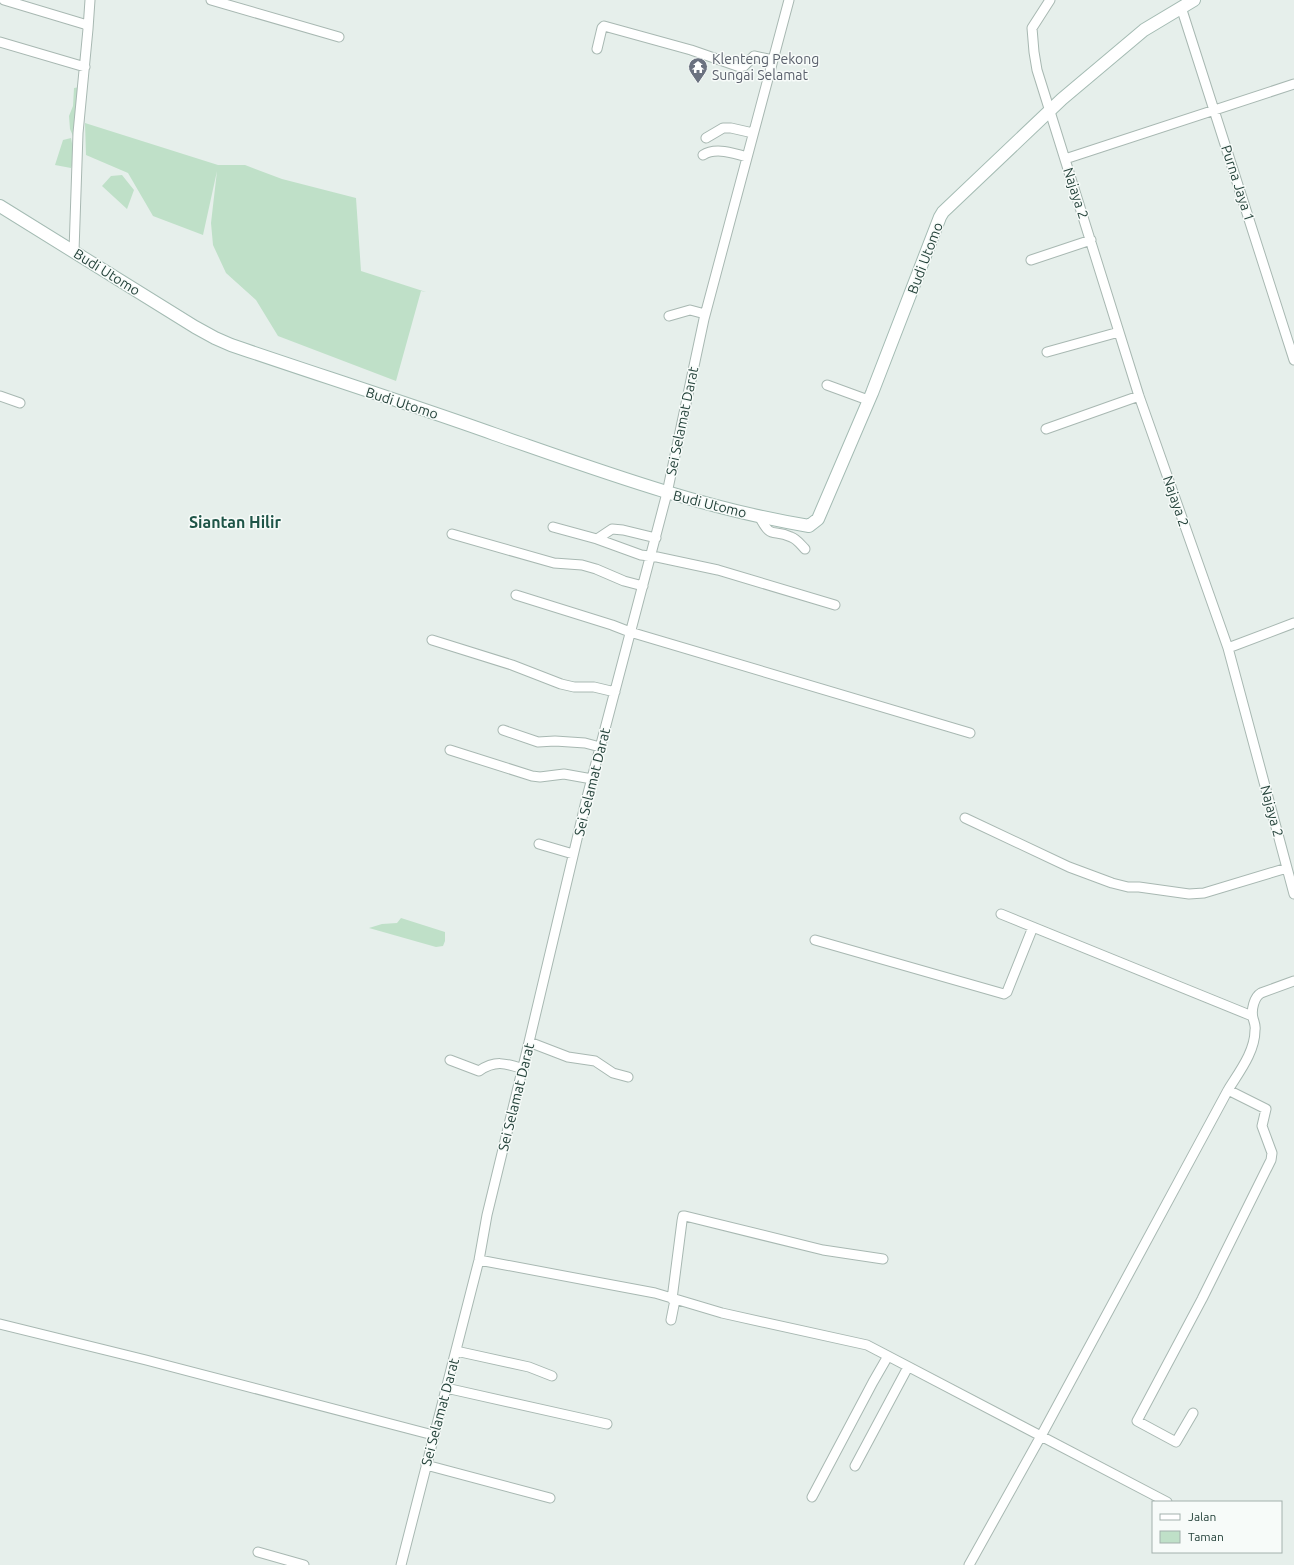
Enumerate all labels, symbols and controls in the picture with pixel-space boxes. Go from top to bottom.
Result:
place label: Klenteng Pekong Sungai Selamat [712,51,819,83]
temple icon: Klenteng Pekong Sungai Selamat [687,56,709,84]
street label: Purna Jaya 1 [1218,143,1258,223]
street label: Najaya 2 [1060,165,1092,221]
street label: Budi Utomo [904,220,946,296]
street label: Budi Utomo [71,245,143,299]
street label: Sei Selamat Darat [663,365,701,477]
street label: Budi Utomo [364,384,440,422]
street label: Najaya 2 [1160,473,1192,529]
street label: Budi Utomo [672,487,748,521]
district label: Siantan Hilir [189,513,281,531]
street label: Sei Selamat Darat [571,726,613,838]
street label: Najaya 2 [1257,783,1287,839]
street label: Sei Selamat Darat [495,1041,537,1153]
street label: Sei Selamat Darat [418,1356,462,1468]
legend [1152,1501,1282,1553]
text: Jalan [1188,1510,1216,1523]
text: Taman [1188,1530,1224,1543]

